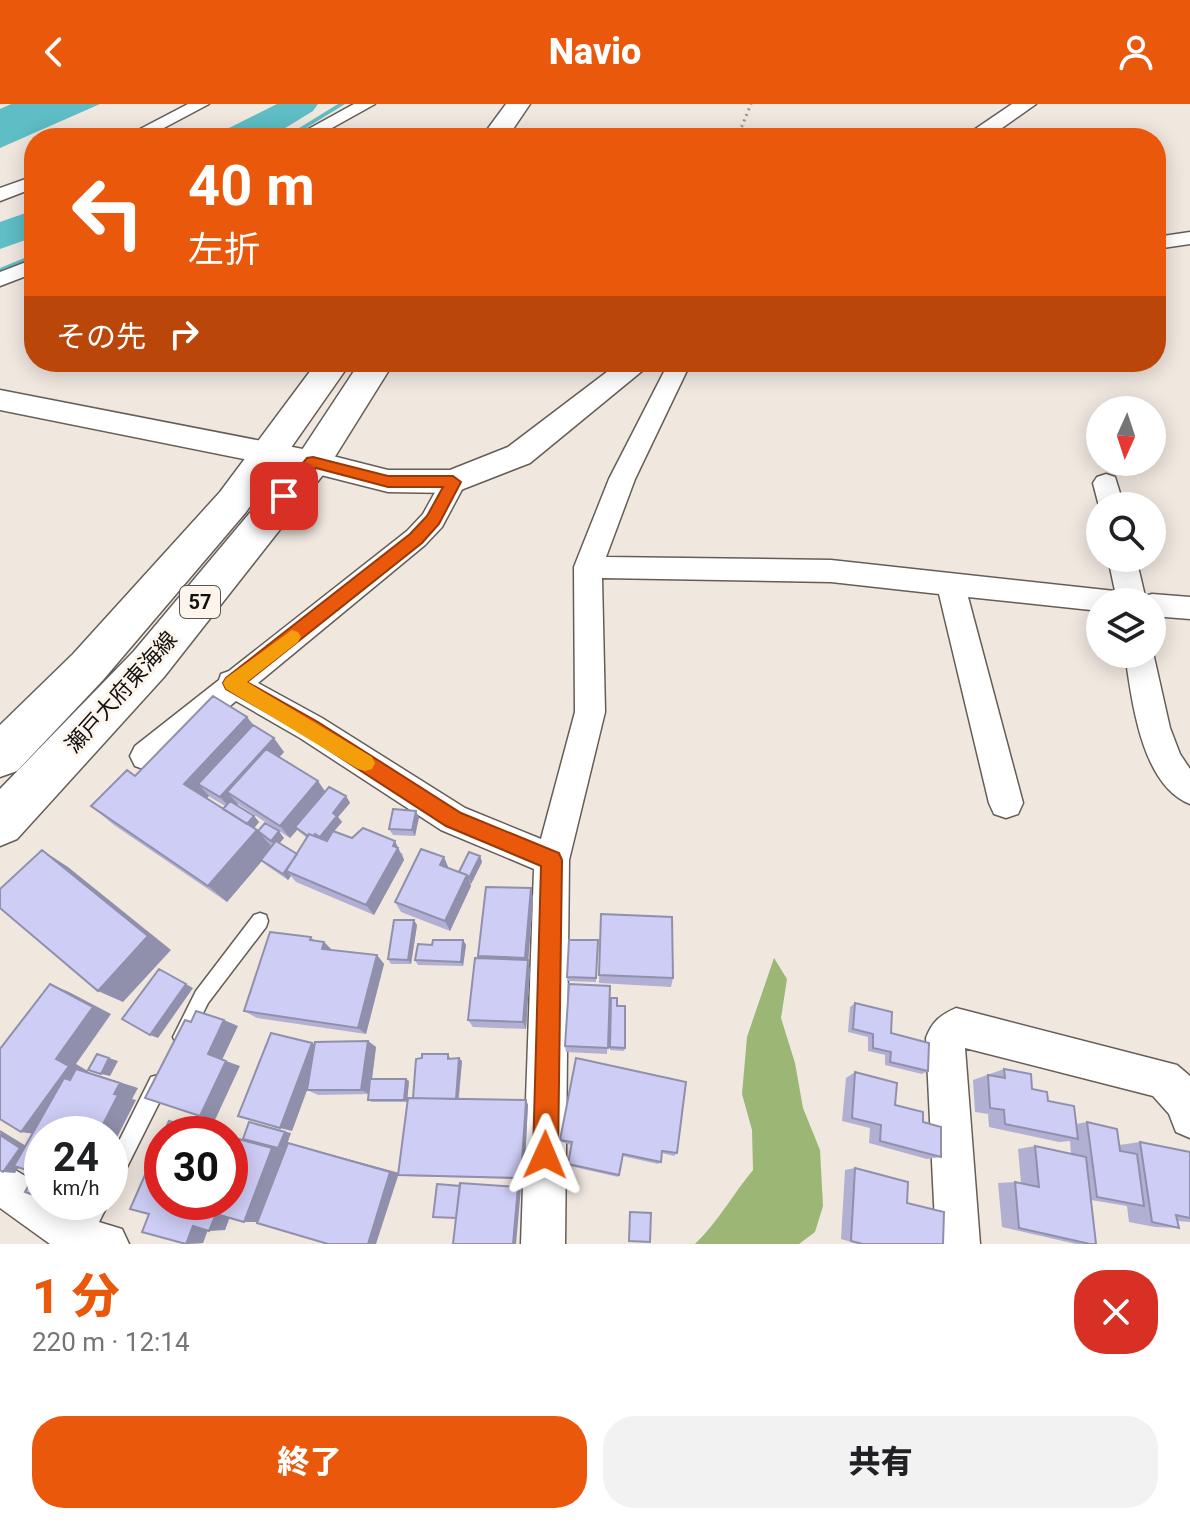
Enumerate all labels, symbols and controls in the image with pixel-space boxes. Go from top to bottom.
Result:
icon: back [32,30,76,74]
icon: person [1114,30,1158,74]
text: Navio [549,31,641,73]
text: 40 m [188,153,315,219]
icon: left [56,160,160,264]
text: 左折 [188,229,260,271]
icon: right [162,312,206,356]
text: その先 [56,319,146,354]
north arrow [1086,396,1166,476]
map controls [1086,396,1166,668]
pin [250,462,318,530]
icon: arrive [262,474,306,518]
button: search [1086,492,1166,572]
road number: 57 [180,586,220,618]
button: layers [1086,588,1166,668]
street label: 瀬戸大府東海線 [60,626,182,758]
position arrow [503,1113,587,1197]
speed limit sign: 30 [144,1116,248,1220]
text: 24 [53,1134,99,1181]
text: km/h [53,1176,99,1200]
text: 1 分 [32,1268,120,1325]
button: close [1074,1270,1158,1354]
text: 220 m · 12:14 [32,1327,190,1357]
button: 終了 [32,1416,587,1508]
button: 共有 [603,1416,1158,1508]

